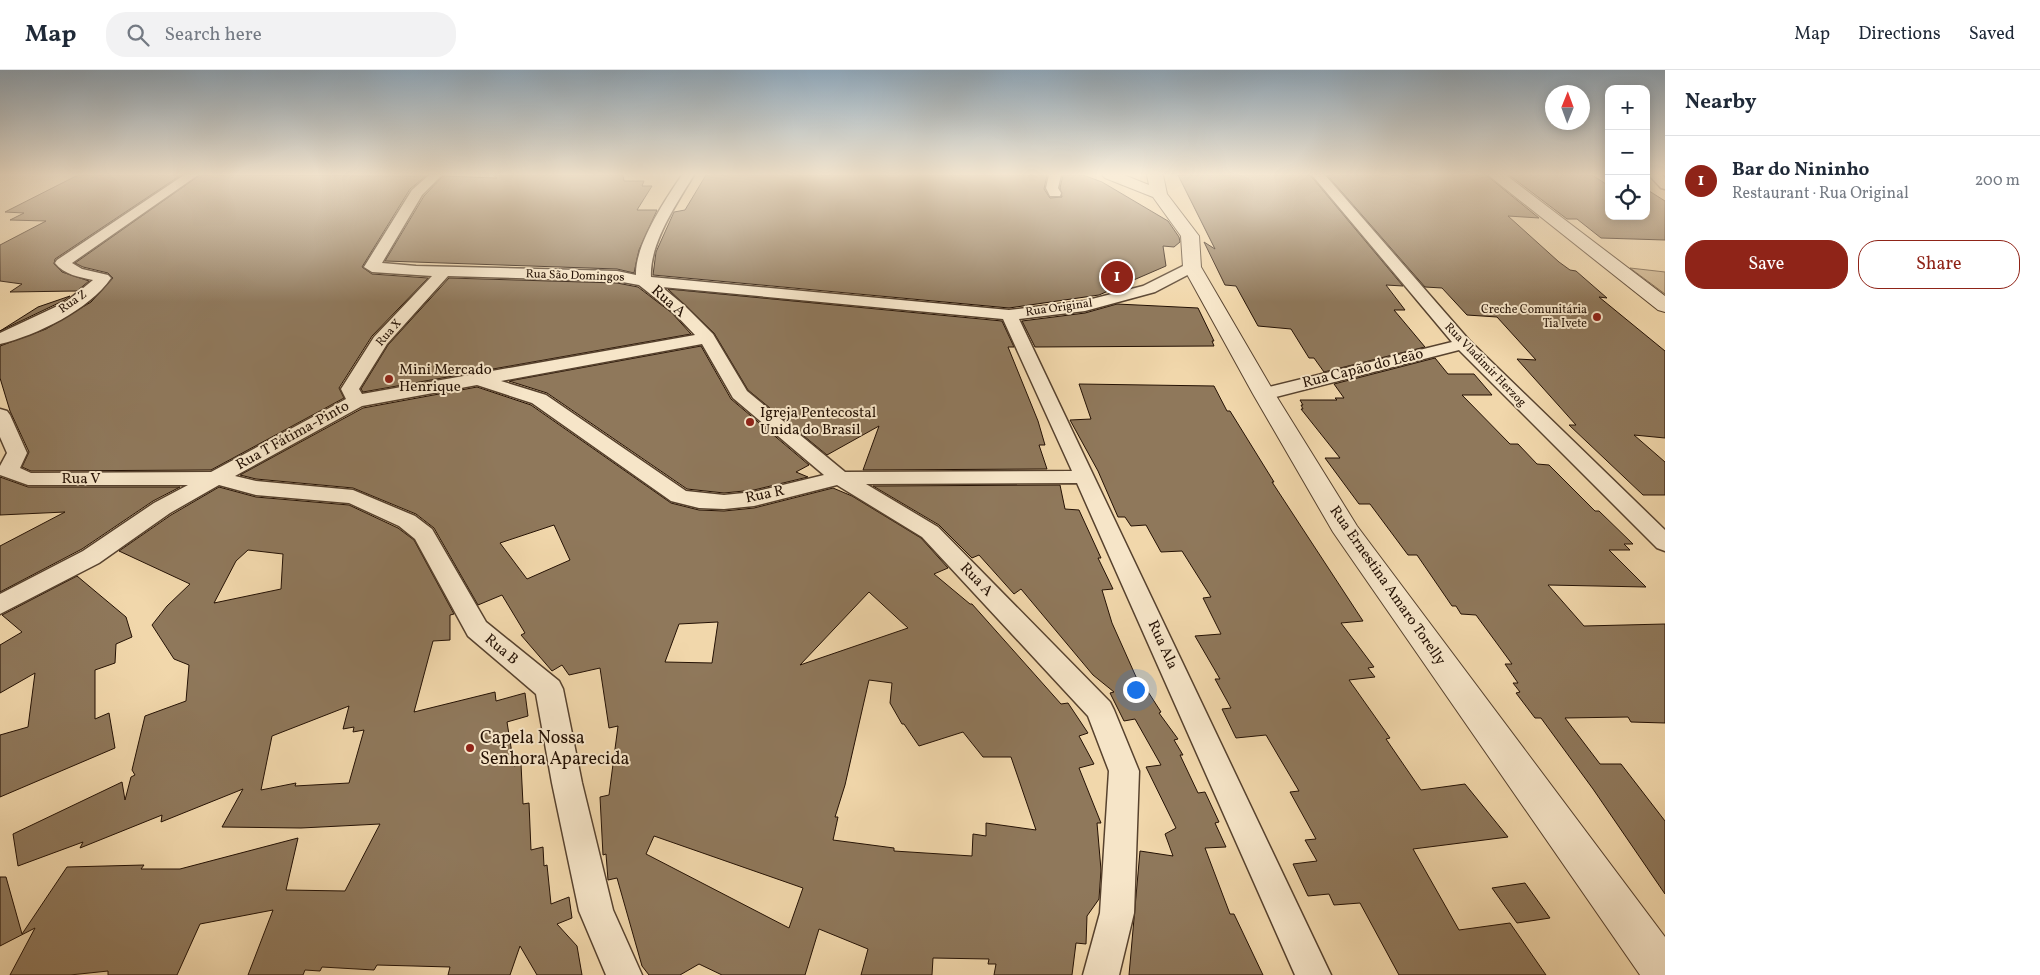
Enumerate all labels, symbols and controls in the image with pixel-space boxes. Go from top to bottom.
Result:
search box [106,12,456,57]
text: Map [25,18,76,52]
icon: search [124,21,152,49]
text: Search here [164,22,262,48]
text: Map [1794,22,1830,47]
text: Directions [1858,22,1941,47]
text: Saved [1969,22,2015,47]
north arrow [1545,85,1590,130]
map controls [1605,85,1650,220]
button: + [1605,85,1650,130]
text: Nearby [1685,88,1756,117]
button: − [1605,130,1650,175]
text: Bar do Nininho [1732,157,1869,183]
text: 1 [1698,170,1704,192]
text: 200 m [1975,170,2020,192]
button: locate [1605,175,1650,220]
text: Restaurant · Rua Original [1732,183,1909,205]
button: Save [1685,240,1848,289]
button: Share [1858,240,2020,289]
pin: 1 [1101,258,1133,296]
street label: Rua São Domingos [525,266,625,286]
street label: Rua A [646,281,690,323]
street label: Rua Z [56,287,90,317]
street label: Rua Original [1025,295,1094,321]
place label: Creche Comunitária Tia Ivete [1481,302,1587,332]
marker: Creche Comunitária Tia Ivete [1591,311,1603,323]
street label: Rua X [373,316,405,350]
street label: Rua Vladimir Herzog [1441,320,1529,410]
street label: Rua Capão do Leão [1300,344,1426,394]
place label: Mini Mercado Henrique [399,360,492,398]
marker: Mini Mercado Henrique [383,373,395,385]
street label: Rua T Fátima-Pinto [233,396,353,476]
place label: Igreja Pentecostal Unida do Brasil [760,403,876,441]
marker: Igreja Pentecostal Unida do Brasil [744,416,756,428]
street label: Rua V [61,469,101,490]
street label: Rua R [744,481,786,509]
street label: Rua Ernestina Amaro Torelly [1324,502,1450,670]
street label: Rua A [955,558,998,602]
street label: Rua Ala [1142,617,1182,673]
street label: Rua B [479,630,523,670]
your location [1123,677,1149,703]
place label: Capela Nossa Senhora Aparecida [480,726,630,772]
marker: Capela Nossa Senhora Aparecida [464,742,476,754]

